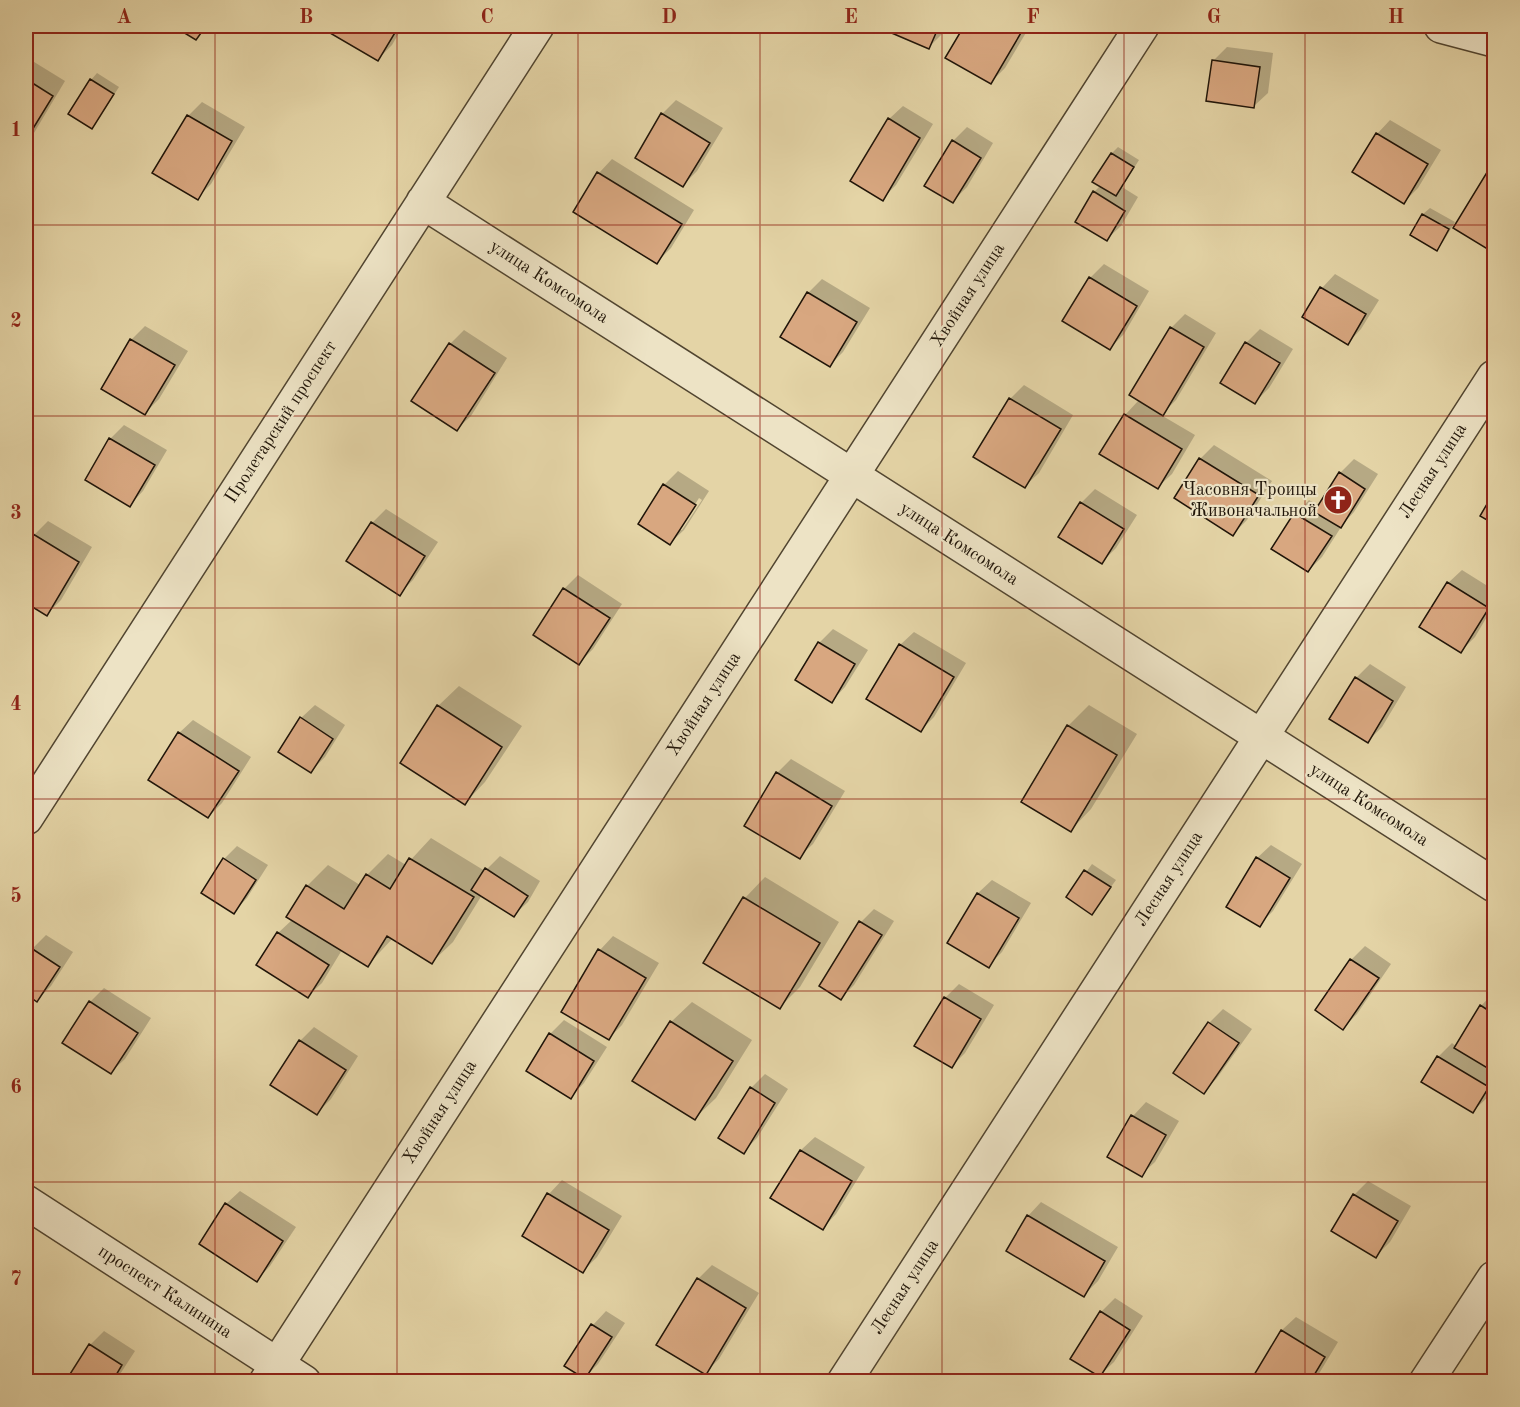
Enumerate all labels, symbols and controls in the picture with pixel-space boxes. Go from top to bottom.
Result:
text: A [116,8,132,28]
text: B [299,8,313,28]
text: C [480,8,494,28]
text: D [661,8,677,28]
text: E [844,8,858,28]
text: F [1026,8,1040,28]
text: G [1207,8,1221,28]
text: H [1388,8,1404,28]
text: 1 [10,121,22,141]
street label: улица Комсомола [486,237,612,327]
street label: Хвойная улица [928,240,1008,350]
text: 2 [10,312,22,332]
street label: Пролетарский проспект [222,338,340,506]
street label: Лесная улица [1396,420,1470,522]
place label: Часовня Троицы Живоначальной [1183,481,1317,520]
church icon: Часовня Троицы Живоначальной [1322,484,1354,516]
street label: улица Комсомола [896,499,1022,589]
text: 3 [10,504,22,524]
street label: Хвойная улица [664,649,744,759]
text: 4 [10,695,22,715]
street label: улица Комсомола [1306,760,1432,850]
street label: Лесная улица [1132,828,1206,930]
text: 5 [10,886,22,907]
street label: Хвойная улица [400,1057,480,1167]
text: 6 [10,1078,22,1098]
street label: Лесная улица [868,1236,942,1338]
street label: проспект Калинина [95,1242,235,1342]
text: 7 [10,1270,22,1290]

